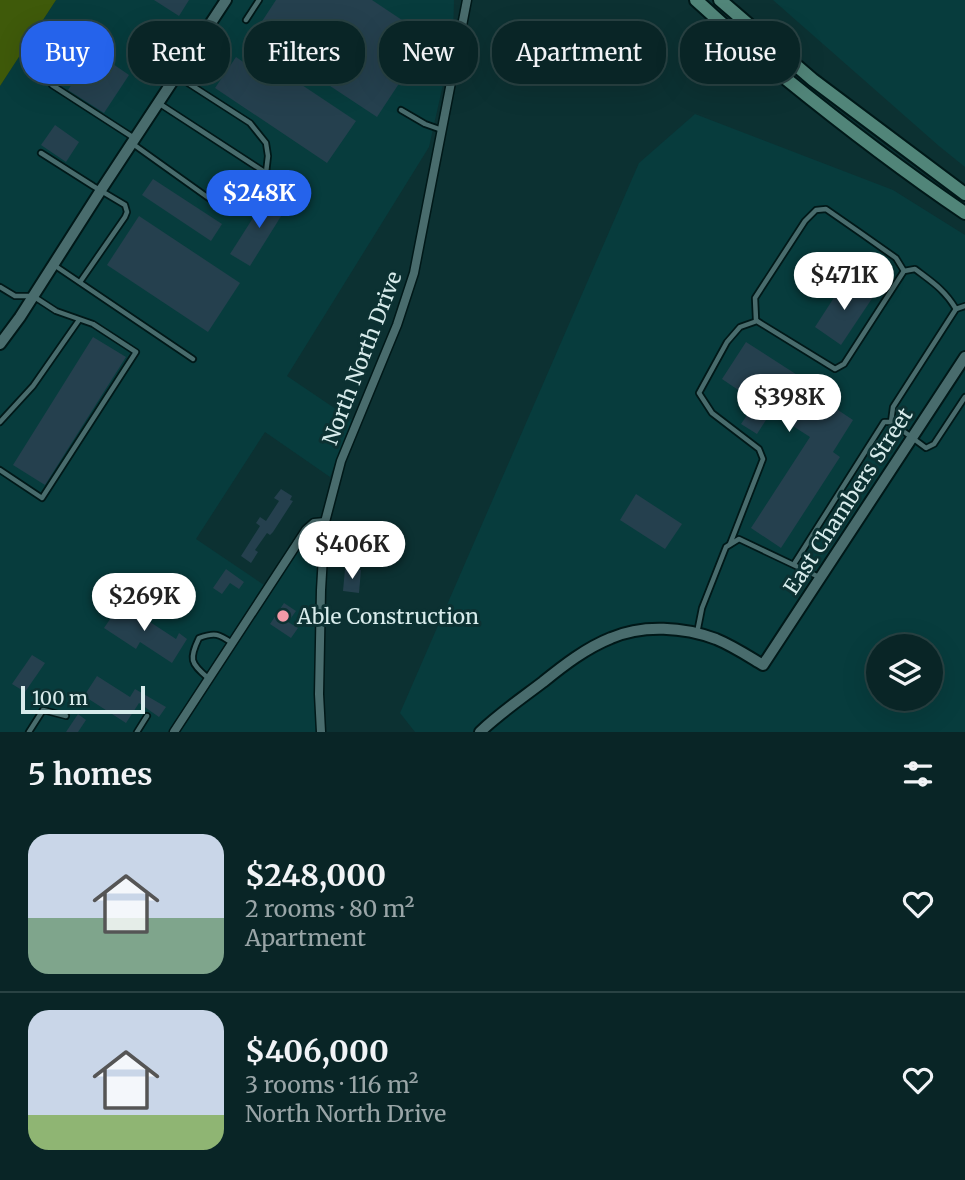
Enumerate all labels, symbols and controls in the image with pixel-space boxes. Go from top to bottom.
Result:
chip: Buy [21,21,114,84]
chip: Rent [128,21,230,84]
chip: Filters [244,21,365,84]
chip: New [379,21,478,84]
chip: Apartment [492,21,666,84]
chip: House [680,21,800,84]
pin: $248K [210,170,308,230]
text: $248K [222,178,296,207]
pin: $471K [795,252,893,312]
text: $471K [810,260,878,289]
street label: North North Drive [316,267,408,449]
pin: $398K [740,374,838,434]
text: $398K [753,382,825,411]
street label: East Chambers Street [778,403,918,599]
pin: $406K [303,522,401,581]
text: $406K [314,529,390,558]
pin: $269K [95,574,193,633]
text: $269K [108,581,180,610]
place label: Able Construction [296,603,479,630]
marker: Able Construction [275,608,291,624]
map controls [866,634,943,711]
button: layers [866,634,943,711]
scale bar [21,683,145,715]
text: 100 m [32,686,88,710]
text: 5 homes [28,755,153,793]
icon: filters [899,755,937,793]
text: $248,000 [245,856,386,894]
icon: home [84,862,168,946]
icon: heart [899,885,937,923]
text: 2 rooms · 80 m² [245,894,414,923]
text: Apartment [245,923,366,952]
text: $406,000 [245,1032,389,1070]
icon: home [84,1038,168,1122]
icon: heart [899,1061,937,1099]
text: 3 rooms · 116 m² [245,1070,419,1099]
text: North North Drive [245,1099,446,1128]

